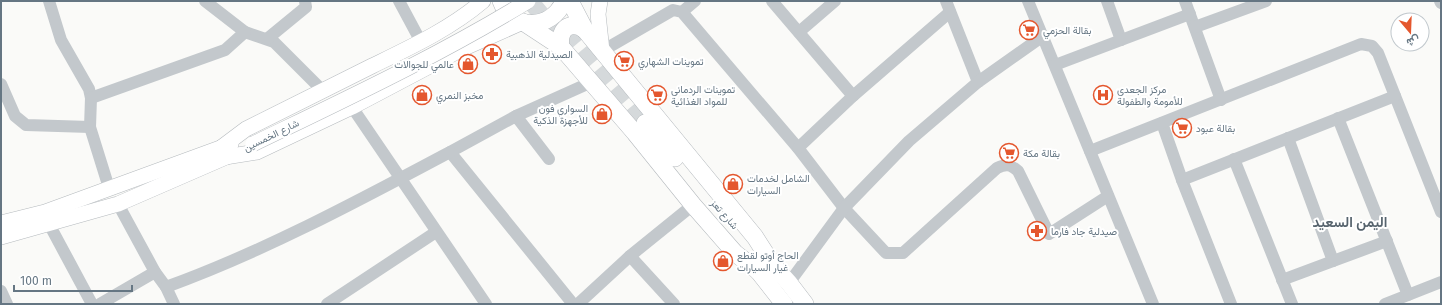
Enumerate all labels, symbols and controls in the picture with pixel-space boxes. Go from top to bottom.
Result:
north arrow [1390,12,1430,52]
supermarket icon: بقالة الحزمي [1018,19,1040,41]
place label: بقالة الحزمي [1043,25,1091,39]
text: ش [1405,33,1421,49]
pharmacy icon: الصيدلية الذهبية [481,43,503,65]
place label: الصيدلية الذهبية [506,49,573,61]
supermarket icon: تموينات الشهاري [613,50,635,72]
shop icon: عالمي للجوالات [457,53,479,75]
place label: تموينات الشهاري [638,56,703,70]
place label: عالمي للجوالات [394,59,454,73]
shop icon: مخبز النمري [411,84,433,106]
supermarket icon: تموينات الردماني للمواد الغذائية [646,84,668,106]
place label: تموينات الردماني للمواد الغذائية [671,84,735,108]
hospital icon: مركز الجعدي للأمومة والطفولة [1092,84,1114,106]
place label: مركز الجعدي للأمومة والطفولة [1117,84,1183,108]
place label: مخبز النمري [436,90,483,104]
place label: السواري فون للأجهزة الذكية [533,103,588,127]
shop icon: السواري فون للأجهزة الذكية [591,103,613,125]
street label: شارع الخمسين [242,117,301,154]
supermarket icon: بقالة عبود [1171,117,1193,139]
place label: بقالة عبود [1196,123,1235,135]
supermarket icon: بقالة مكة [998,142,1020,164]
place label: بقالة مكة [1023,148,1060,160]
shop icon: الشامل لخدمات السيارات [722,173,744,195]
place label: الشامل لخدمات السيارات [747,173,810,197]
street label: شارع تعز [707,197,740,232]
district label: اليمن السعيد [1313,214,1387,231]
pharmacy icon: صيدلية جاد فارما [1026,220,1048,242]
place label: صيدلية جاد فارما [1051,226,1117,238]
shop icon: الحاج أوتو لقطع غيار السيارات [712,250,734,272]
place label: الحاج أوتو لقطع غيار السيارات [737,250,799,274]
scale bar [14,267,132,293]
text: 100 m [20,274,52,288]

